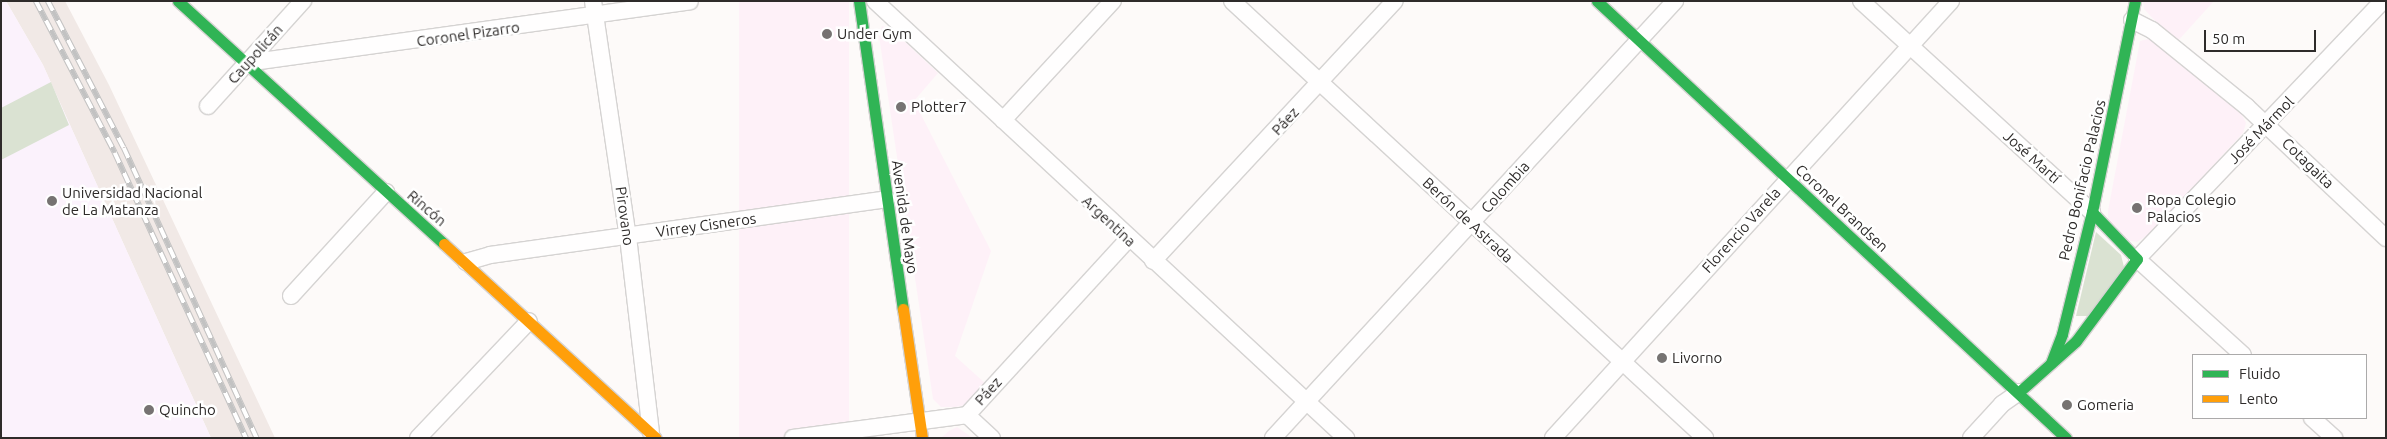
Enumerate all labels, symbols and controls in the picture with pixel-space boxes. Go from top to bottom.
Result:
street label: Coronel Pizarro [415,18,521,50]
scale bar [2207,20,2320,52]
street label: Caupolicán [224,21,286,87]
place label: Under Gym [837,25,912,43]
marker: Under Gym [821,28,833,40]
text: 50 m [2212,30,2245,47]
street label: José Mármol [2224,93,2298,167]
place label: Plotter7 [911,98,967,116]
street label: Pedro Bonifacio Palacios [2055,98,2109,262]
marker: Plotter7 [895,101,907,113]
street label: Páez [1268,103,1302,139]
street label: José Martí [2000,127,2064,187]
street label: Cotagaita [2278,134,2338,192]
street label: Colombia [1477,157,1533,217]
street label: Avenida de Mayo [888,159,922,275]
street label: Coronel Brandsen [1792,160,1892,256]
street label: Berón de Astrada [1419,174,1517,266]
place label: Universidad Nacional de La Matanza [62,183,203,218]
street label: Florencio Varela [1698,184,1784,276]
street label: Pirovano [612,185,638,247]
street label: Rincón [404,186,450,230]
place label: Ropa Colegio Palacios [2147,190,2236,225]
street label: Argentina [1078,192,1140,250]
marker: Universidad Nacional de La Matanza [46,195,58,207]
marker: Ropa Colegio Palacios [2131,202,2143,214]
street label: Virrey Cisneros [655,209,757,241]
place label: Livorno [1672,349,1722,367]
marker: Livorno [1656,352,1668,364]
legend [2192,354,2367,419]
text: Fluido [2239,365,2281,382]
street label: Páez [971,373,1005,409]
text: Lento [2239,390,2278,407]
place label: Gomeria [2077,396,2134,414]
marker: Gomeria [2061,399,2073,411]
place label: Quincho [159,401,216,419]
marker: Quincho [143,404,155,416]

